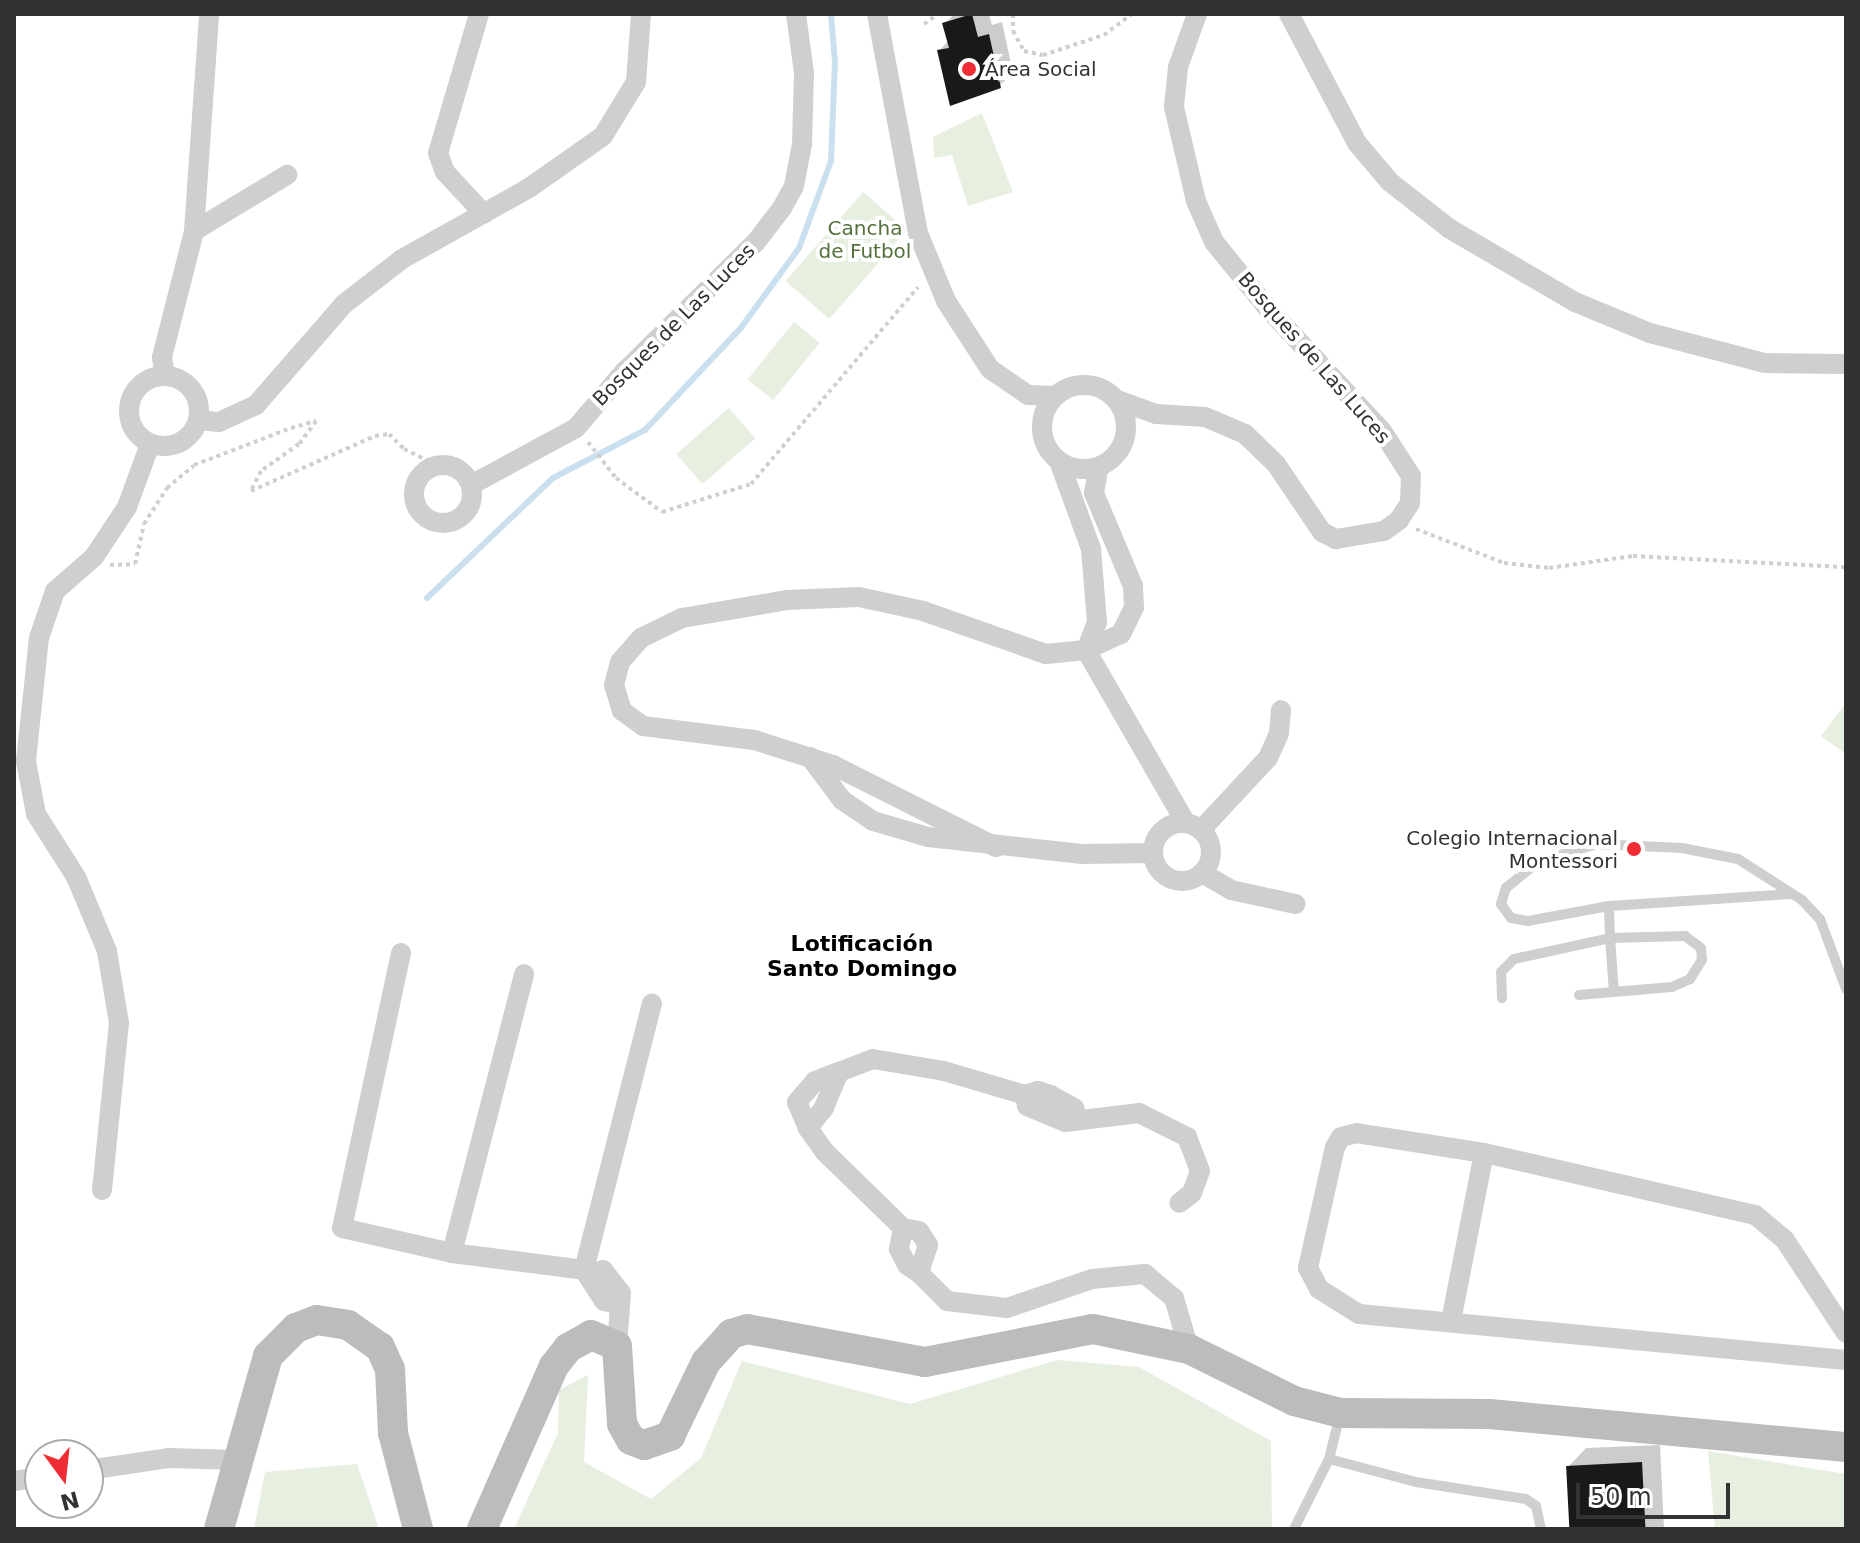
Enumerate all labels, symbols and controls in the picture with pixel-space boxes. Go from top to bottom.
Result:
place label: Área Social [985,57,1097,81]
marker: Área Social [960,60,978,78]
park label: Cancha de Futbol [819,216,911,263]
street label: Bosques de Las Luces [588,239,760,411]
street label: Bosques de Las Luces [1233,267,1395,449]
place label: Colegio Internacional Montessori [1406,826,1618,873]
marker: Colegio Internacional Montessori [1625,840,1643,858]
district label: Lotificación Santo Domingo [767,930,957,982]
north arrow [24,1439,104,1519]
scale bar [1580,1467,1734,1517]
text: 50 m [1590,1483,1652,1511]
text: N [58,1486,82,1515]

